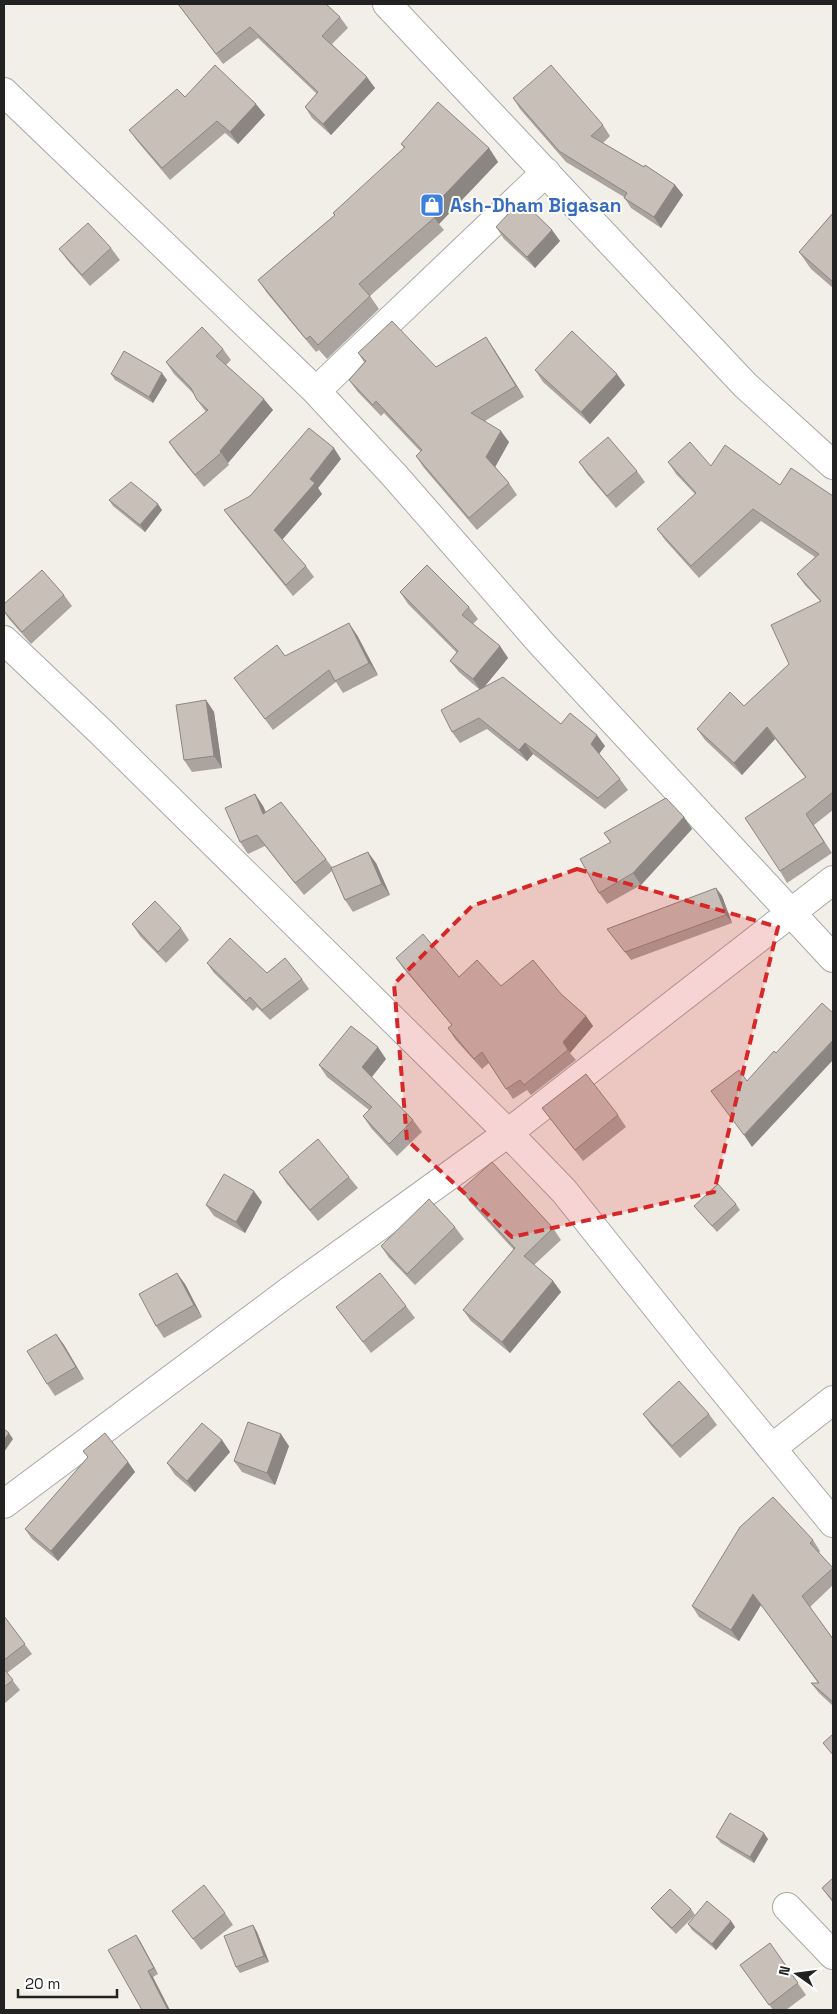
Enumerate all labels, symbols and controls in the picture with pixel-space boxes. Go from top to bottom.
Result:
shop icon: Ash-Dham Bigasan [419,192,445,218]
place label: Ash-Dham Bigasan [450,193,622,218]
north arrow [772,1949,822,1999]
text: N [775,1964,794,1978]
scale bar [18,1966,116,1998]
text: 20 m [25,1974,60,1993]

